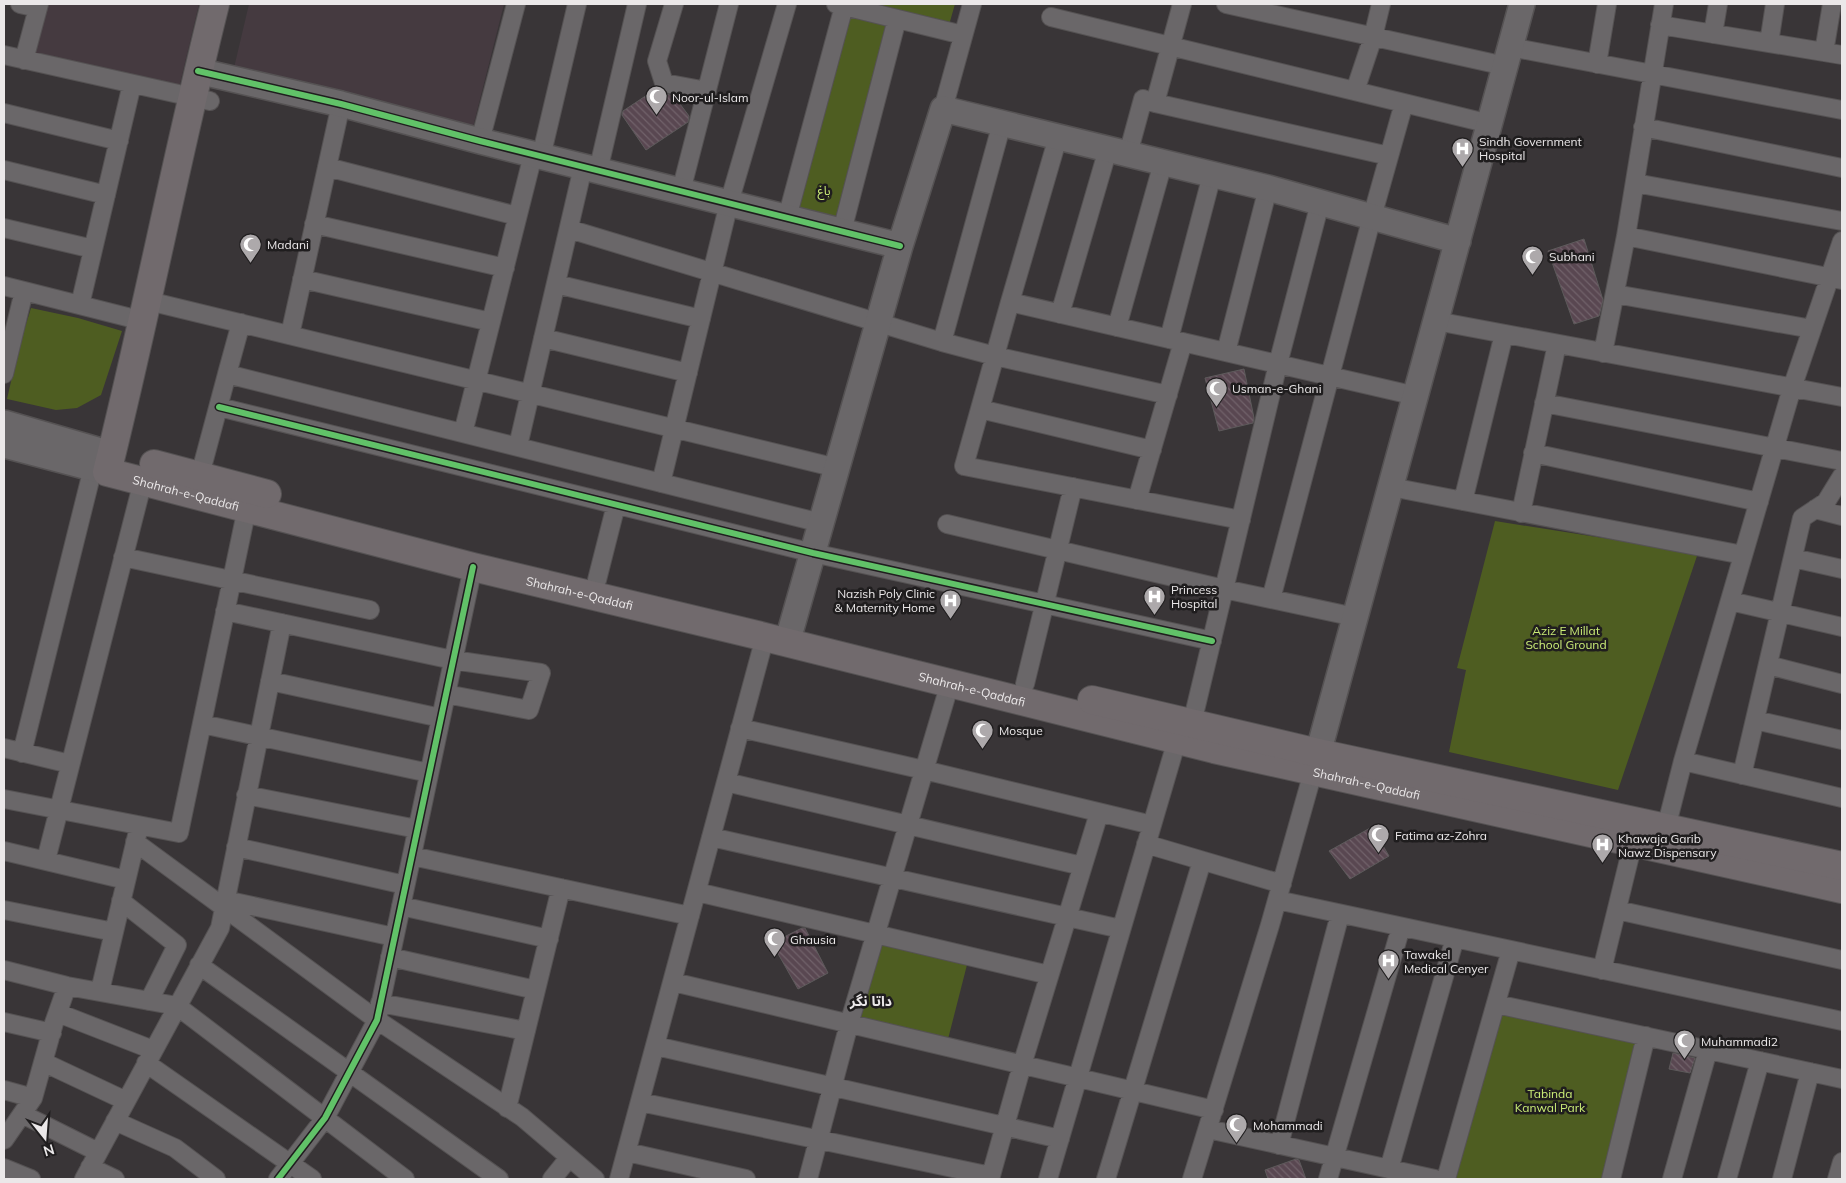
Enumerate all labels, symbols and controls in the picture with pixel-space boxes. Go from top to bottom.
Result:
mosque icon: Noor-ul-Islam [644,85,668,116]
place label: Noor-ul-Islam [672,90,748,105]
place label: Sindh Government Hospital [1479,134,1582,163]
hospital icon: Sindh Government Hospital [1451,136,1475,167]
park label: باغ [818,183,830,200]
mosque icon: Madani [239,232,263,263]
place label: Madani [267,237,309,252]
mosque icon: Subhani [1521,244,1545,275]
place label: Subhani [1549,249,1595,264]
mosque icon: Usman-e-Ghani [1204,376,1228,407]
place label: Usman-e-Ghani [1232,381,1322,396]
street label: Shahrah-e-Qaddafi [131,472,241,514]
street label: Shahrah-e-Qaddafi [525,572,635,613]
place label: Princess Hospital [1171,582,1217,611]
hospital icon: Princess Hospital [1143,584,1167,615]
place label: Nazish Poly Clinic & Maternity Home [835,586,935,615]
hospital icon: Nazish Poly Clinic & Maternity Home [939,588,963,619]
park label: Aziz E Millat School Ground [1525,623,1607,652]
street label: Shahrah-e-Qaddafi [917,668,1027,709]
mosque icon: Mosque [971,718,995,749]
place label: Mosque [999,723,1043,738]
street label: Shahrah-e-Qaddafi [1312,764,1422,802]
mosque icon: Fatima az-Zohra [1367,823,1391,854]
place label: Fatima az-Zohra [1395,828,1487,843]
place label: Khawaja Garib Nawz Dispensary [1618,831,1717,860]
hospital icon: Khawaja Garib Nawz Dispensary [1590,833,1614,864]
mosque icon: Ghausia [762,927,786,958]
place label: Ghausia [790,932,836,947]
place label: Tawakel Medical Cenyer [1404,947,1489,976]
hospital icon: Tawakel Medical Cenyer [1376,949,1400,980]
district label: داتا نگر [849,992,892,1010]
mosque icon: Muhammadi2 [1673,1029,1697,1060]
place label: Muhammadi2 [1701,1034,1778,1049]
park label: Tabinda Kanwal Park [1515,1086,1586,1115]
north arrow [20,1113,70,1163]
mosque icon: Mohammadi [1225,1113,1249,1144]
place label: Mohammadi [1253,1118,1323,1133]
text: N [41,1140,56,1161]

